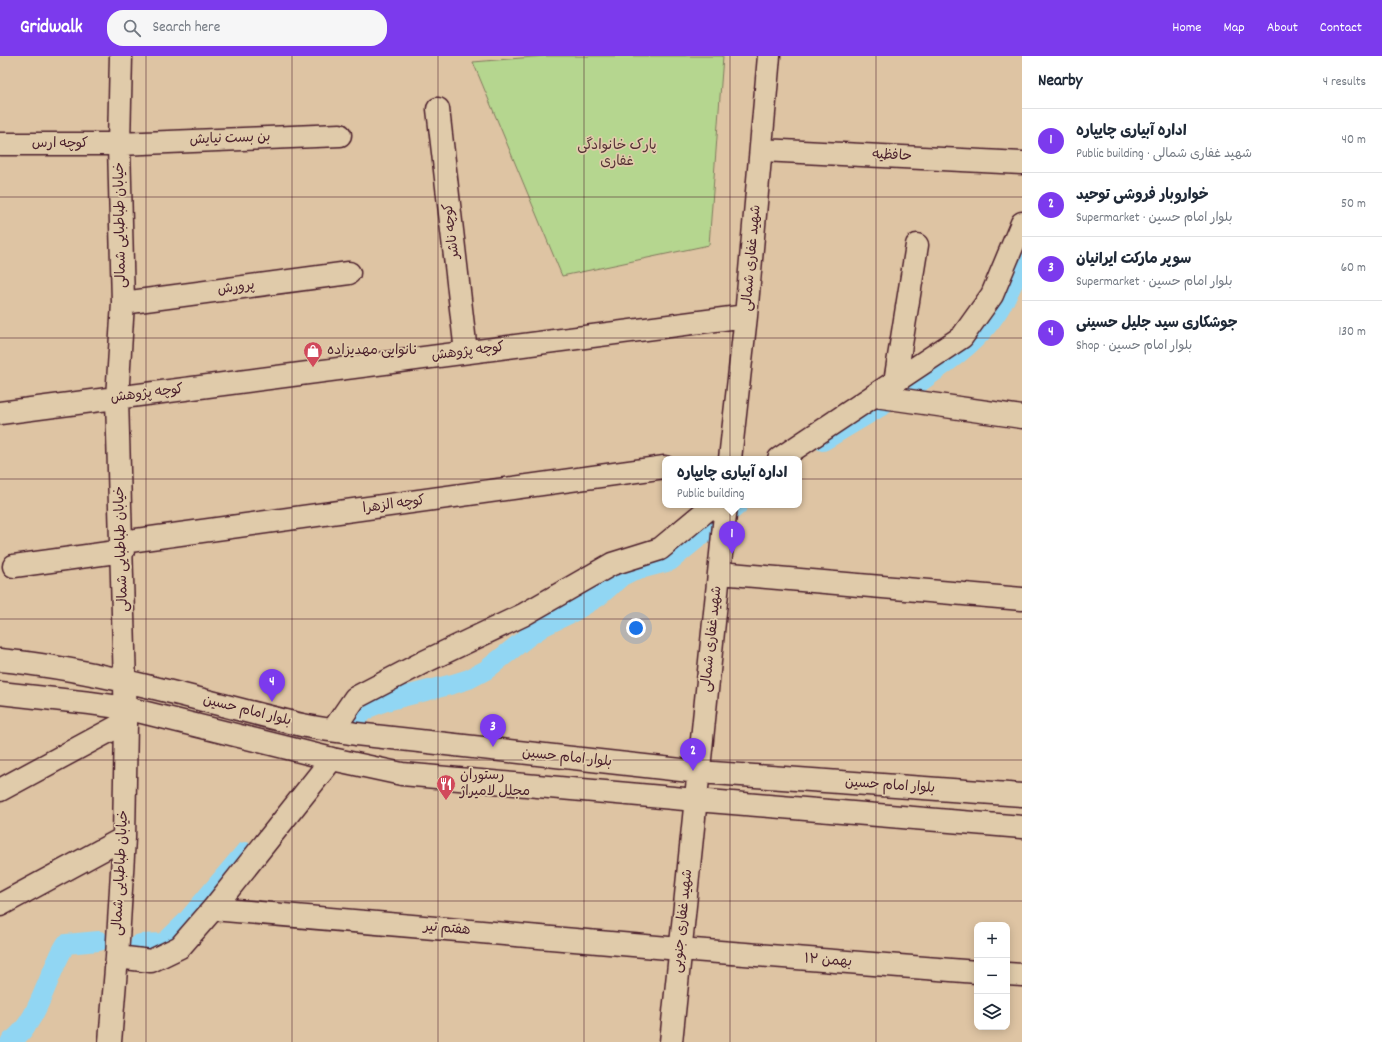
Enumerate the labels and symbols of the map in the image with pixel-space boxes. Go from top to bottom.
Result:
street label: بن بست نیایش [189,128,271,150]
street label: کوچه ارس [32,134,88,154]
park label: پارک خانوادگی غفاری [577,136,657,172]
street label: حافظیه [872,145,912,167]
street label: خیابان طباطبایی شمالی [110,162,132,288]
street label: کوچه ناشر [439,202,465,261]
street label: شهید غفاری شمالی [737,204,767,312]
street label: پرورش [216,275,256,301]
street label: کوچه پژوهش [430,338,506,366]
shop icon: نانوایی مهدیزاده [302,340,324,368]
place label: نانوایی مهدیزاده [327,341,418,361]
street label: کوچه پژوهش [109,380,185,408]
street label: خیابان طباطبایی شمالی [110,486,134,612]
street label: کوچه الزهرا [361,491,427,519]
pin: 1 [719,521,745,554]
street label: شهید غفاری شمالی [696,585,728,693]
your location [626,618,646,638]
pin: 4 [259,669,285,702]
street label: بلوار امام حسین [201,690,293,732]
pin: 3 [480,714,506,747]
pin: 2 [680,738,706,771]
street label: بلوار امام حسین [521,743,613,773]
place label: رستوران مجلل لامیراژ [459,766,530,802]
restaurant icon: رستوران مجلل لامیراژ [435,773,457,801]
street label: بلوار امام حسین [844,773,936,799]
street label: خیابان طباطبایی شمالی [108,810,134,936]
street label: شهید غفاری جنوبی [668,868,698,974]
street label: هفتم تیر [422,917,471,941]
street label: ۱۲ بهمن [803,949,853,973]

